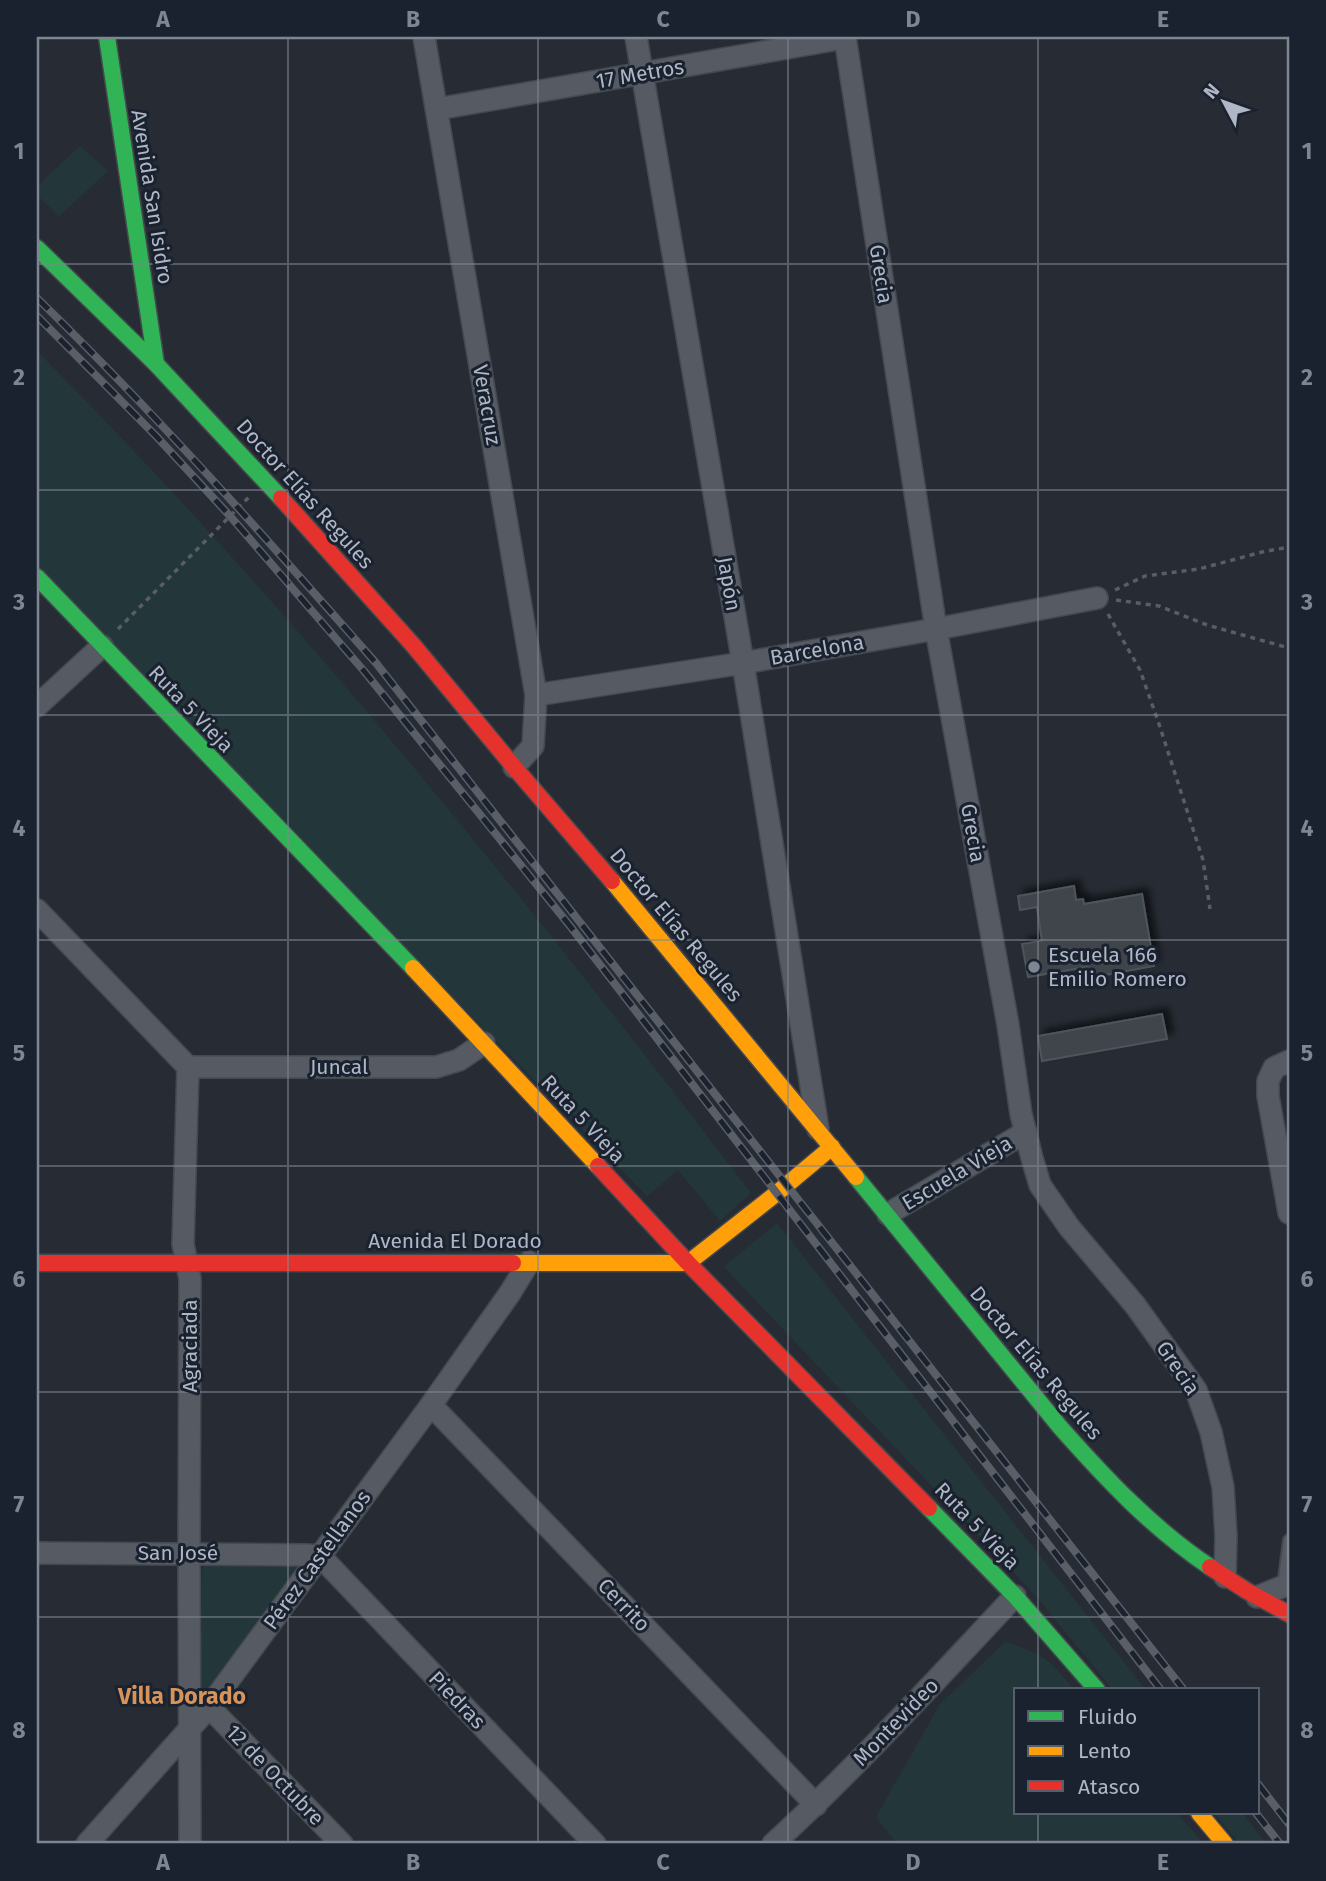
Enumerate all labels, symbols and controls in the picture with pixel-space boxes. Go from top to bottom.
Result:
text: A [155,5,170,33]
text: B [406,5,420,33]
text: C [656,5,670,33]
text: D [906,5,921,33]
text: E [1157,5,1169,33]
street label: 17 Metros [594,53,686,95]
north arrow [1190,66,1260,136]
text: N [1199,79,1224,103]
street label: Avenida San Isidro [125,108,179,286]
text: 1 [14,137,24,165]
text: 1 [1302,137,1312,165]
street label: Grecia [864,243,898,305]
text: 2 [13,363,25,391]
street label: Veracruz [467,363,507,447]
text: 2 [1301,363,1313,391]
street label: Doctor Elías Regules [231,414,379,574]
street label: Japón [711,555,747,613]
text: 3 [12,588,25,616]
text: 3 [1300,588,1313,616]
street label: Barcelona [768,629,866,671]
street label: Ruta 5 Vieja [143,660,239,758]
street label: Grecia [955,801,991,865]
text: 4 [13,814,26,842]
text: 4 [1301,814,1314,842]
street label: Doctor Elías Regules [604,843,748,1007]
place label: Escuela 166 Emilio Romero [1048,942,1187,992]
marker: Escuela 166 Emilio Romero [1026,959,1042,975]
text: 5 [13,1039,25,1067]
text: 5 [1301,1039,1313,1067]
street label: Juncal [310,1054,368,1080]
street label: Ruta 5 Vieja [535,1069,631,1169]
street label: Escuela Vieja [897,1130,1017,1216]
street label: Avenida El Dorado [368,1228,542,1254]
text: 6 [13,1265,26,1293]
text: 6 [1301,1265,1314,1293]
street label: Doctor Elías Regules [964,1281,1108,1445]
street label: Agraciada [177,1299,203,1393]
street label: Grecia [1151,1336,1205,1400]
street label: Ruta 5 Vieja [929,1477,1025,1575]
street label: Pérez Castellanos [258,1485,376,1635]
text: 7 [14,1490,25,1518]
text: 7 [1302,1490,1313,1518]
street label: San José [138,1540,218,1566]
street label: Cerrito [592,1573,656,1637]
street label: Piedras [423,1666,491,1735]
street label: Montevideo [848,1673,944,1771]
district label: Villa Dorado [117,1682,246,1710]
legend [1014,1688,1260,1814]
text: Fluido [1078,1704,1137,1730]
text: 8 [12,1716,26,1744]
text: 8 [1300,1716,1314,1744]
street label: 12 de Octubre [220,1719,330,1831]
text: Lento [1078,1738,1131,1764]
text: Atasco [1078,1774,1140,1800]
text: A [155,1848,170,1876]
text: B [406,1848,420,1876]
text: C [656,1848,670,1876]
text: D [906,1848,921,1876]
text: E [1157,1848,1169,1876]

